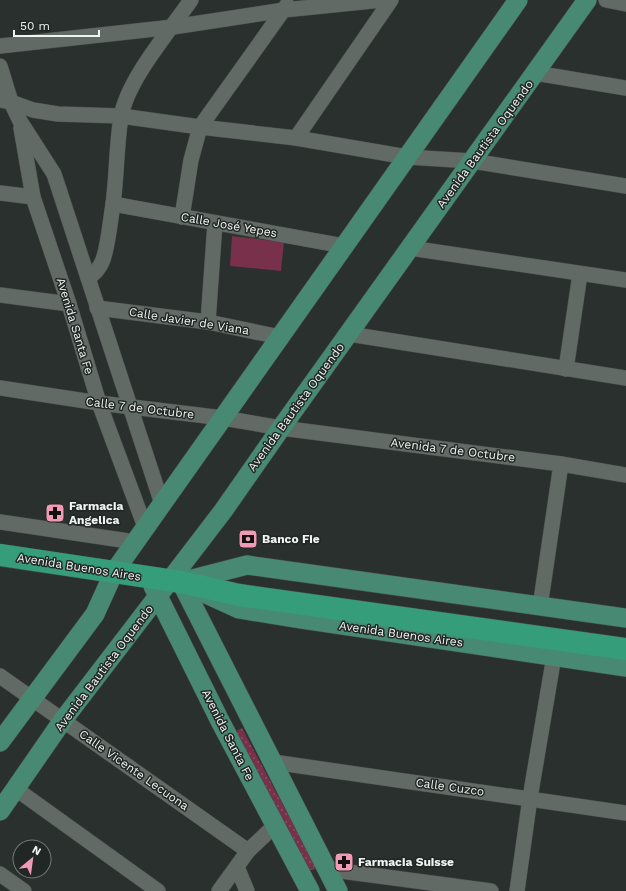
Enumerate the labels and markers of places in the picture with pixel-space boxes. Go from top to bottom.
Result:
place label: Farmacia Angelica [69,499,123,527]
pharmacy icon: Farmacia Angelica [44,502,66,524]
bank icon: Banco Fie [237,528,259,550]
place label: Banco Fie [262,532,320,546]
pharmacy icon: Farmacia Suisse [333,851,355,873]
place label: Farmacia Suisse [358,855,454,869]

